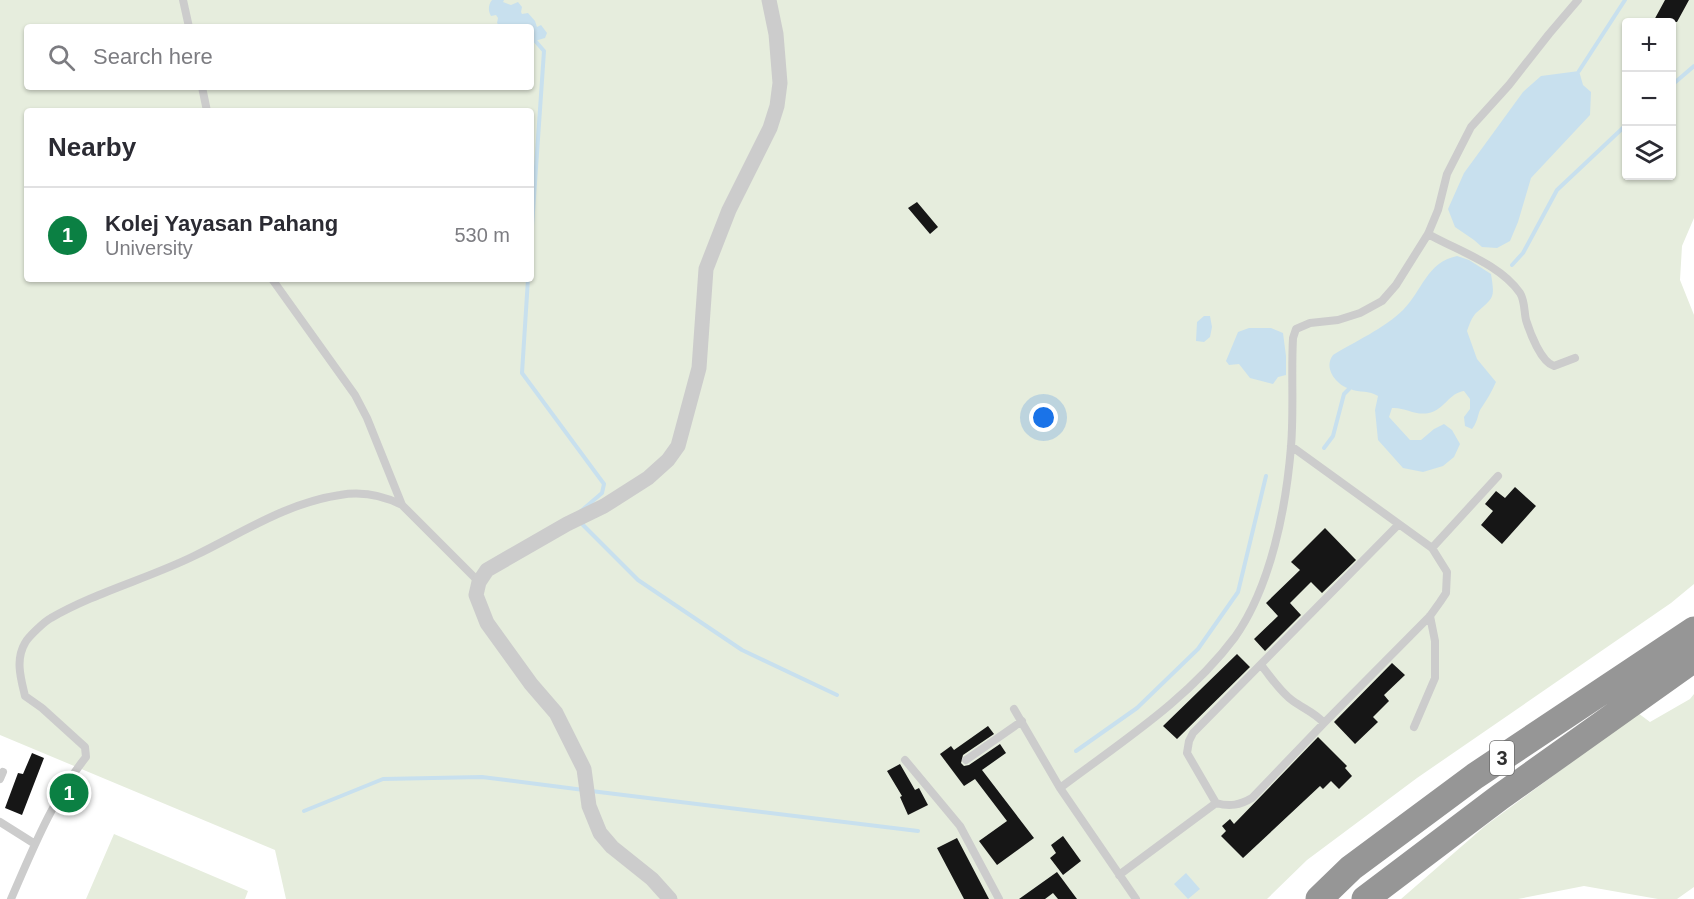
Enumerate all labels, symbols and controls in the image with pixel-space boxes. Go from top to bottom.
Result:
map controls [1622,18,1676,180]
button: + [1622,18,1676,72]
search box [24,24,534,90]
icon: search [45,41,78,74]
text: Search here [93,44,213,69]
button: − [1622,72,1676,126]
button: layers [1622,126,1676,180]
text: Nearby [48,132,136,162]
text: Kolej Yayasan Pahang [105,211,338,236]
text: 1 [62,224,73,246]
text: 530 m [454,224,510,246]
text: University [105,237,193,259]
your location [1029,403,1058,432]
road number: 3 [1490,741,1514,775]
pin: 1 [50,770,88,816]

